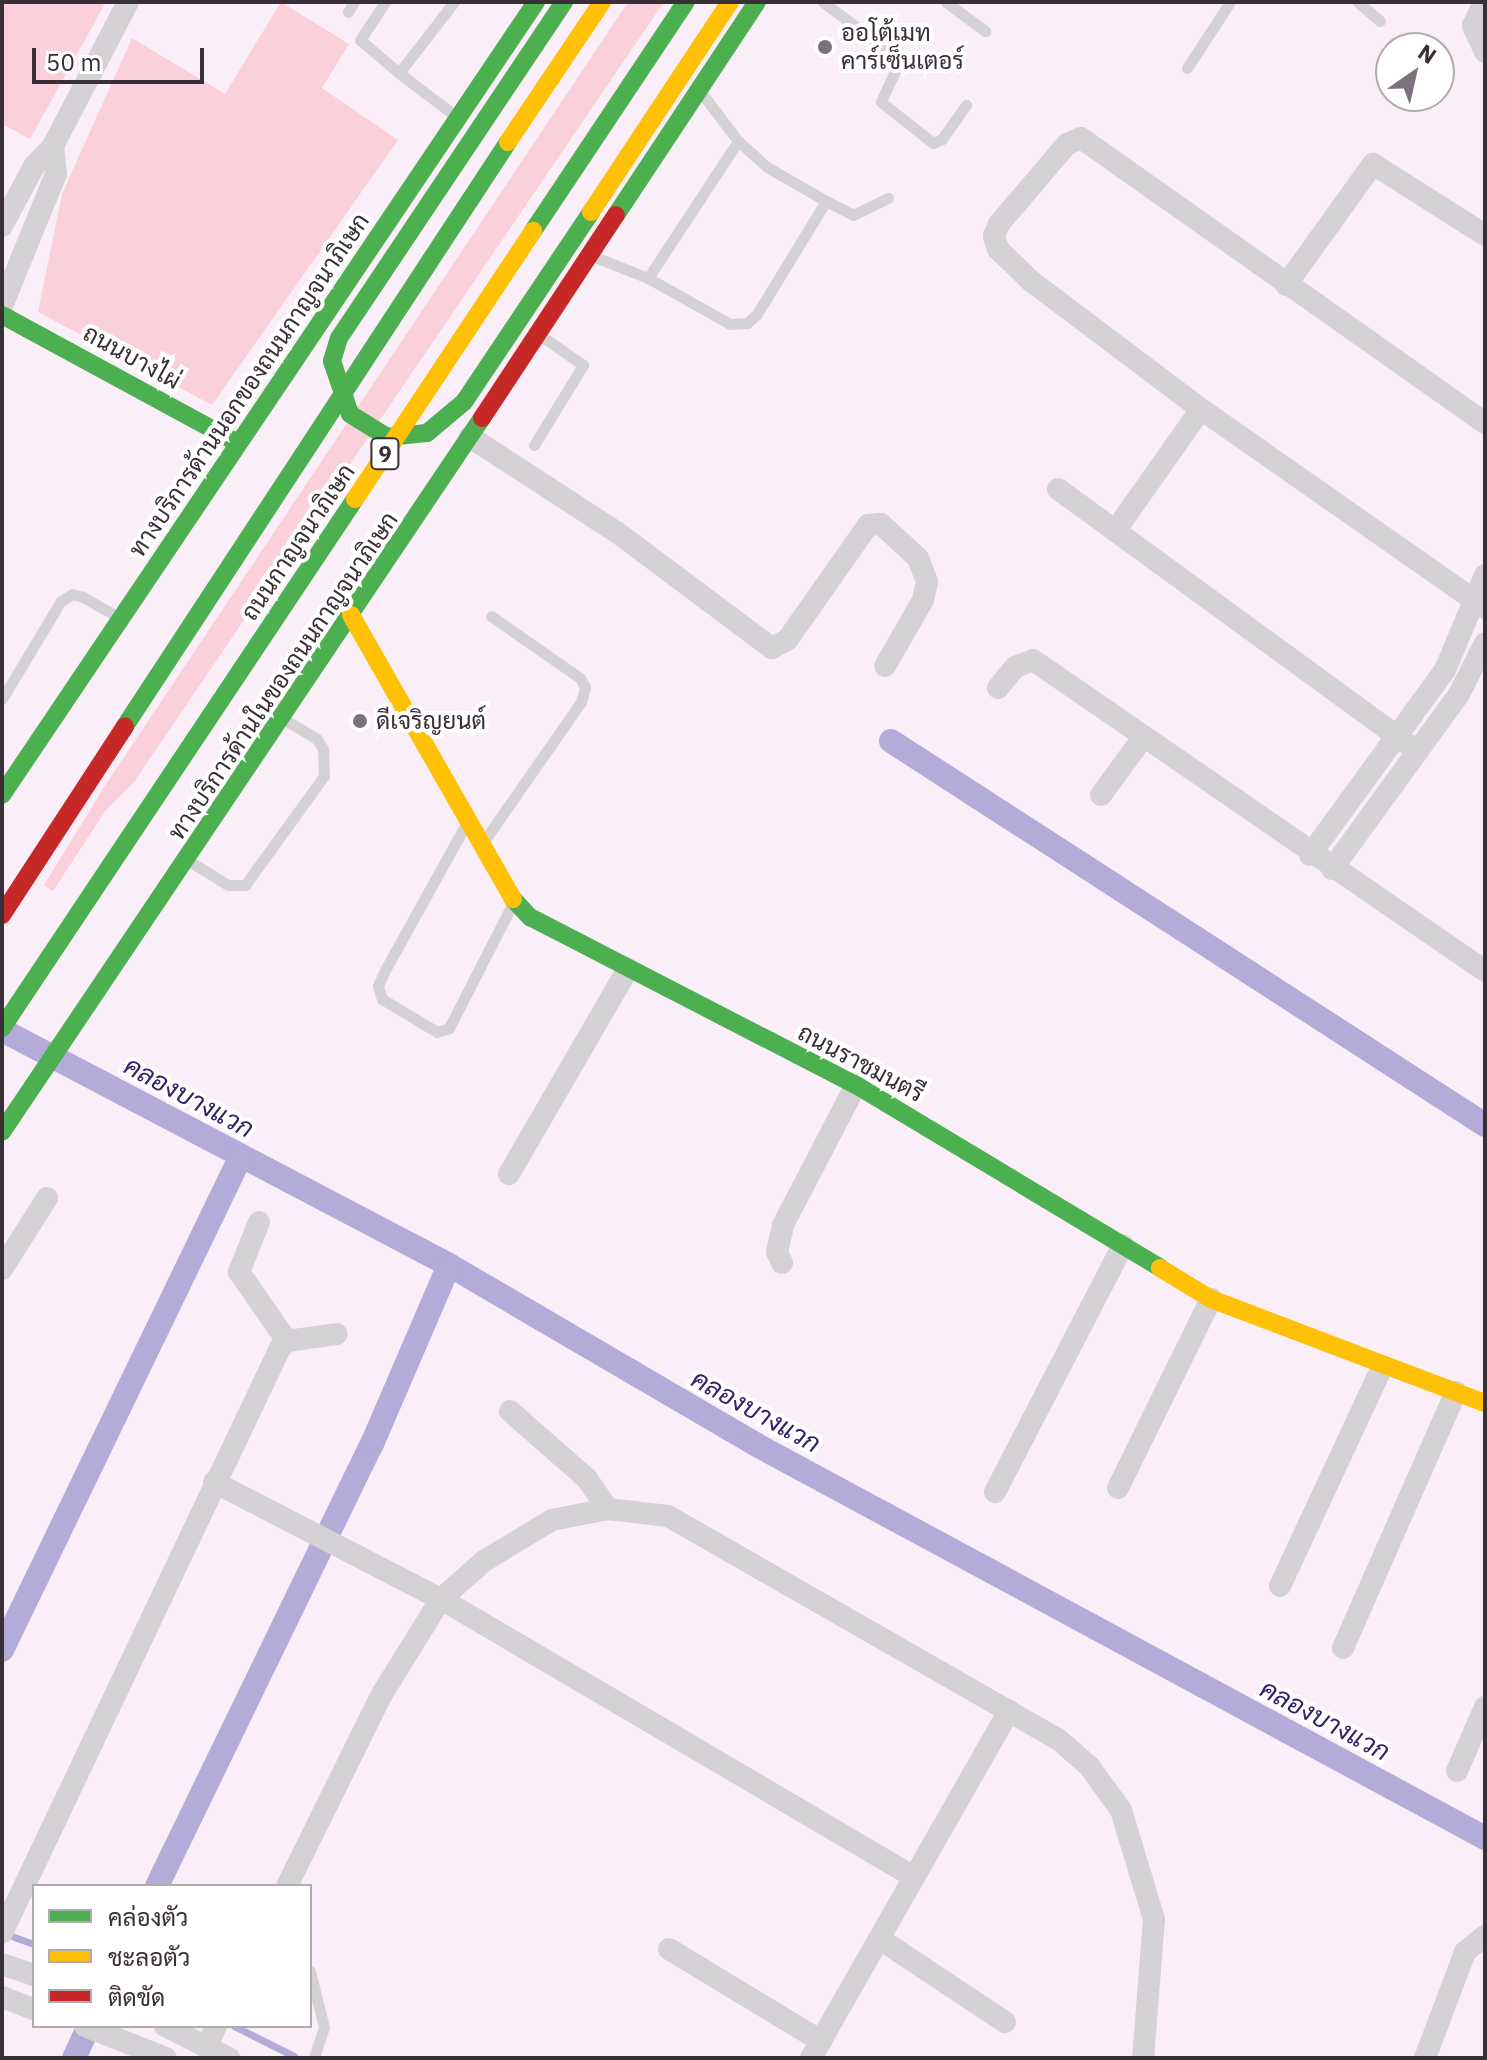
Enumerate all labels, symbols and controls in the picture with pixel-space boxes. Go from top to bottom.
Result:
place label: ออโต้เมท คาร์เซ็นเตอร์ [841,19,964,75]
scale bar [36,32,208,82]
north arrow [1375,32,1455,112]
text: N [1413,37,1442,70]
marker: ออโต้เมท คาร์เซ็นเตอร์ [816,38,834,56]
text: 50 m [46,46,101,78]
street label: ทางบริการด้านนอกของถนนกาญจนาภิเษก [123,208,375,562]
street label: ถนนบางไผ่ [78,319,186,395]
road number: 9 [369,436,401,472]
street label: ถนนกาญจนาภิเษก [235,458,361,626]
street label: ทางบริการด้านในของถนนกาญจนาภิเษก [162,506,404,846]
place label: ดีเจริญยนต์ [376,707,486,735]
marker: ดีเจริญยนต์ [351,712,369,730]
street label: ถนนราชมนตรี [793,1018,929,1108]
water label: คลองบางแวก [119,1050,259,1144]
water label: คลองบางแวก [686,1363,826,1459]
water label: คลองบางแวก [1255,1673,1395,1767]
legend [32,1884,312,2028]
text: คล่องตัว [108,1901,188,1933]
text: ชะลอตัว [108,1941,190,1973]
text: ติดขัด [108,1981,165,2013]

